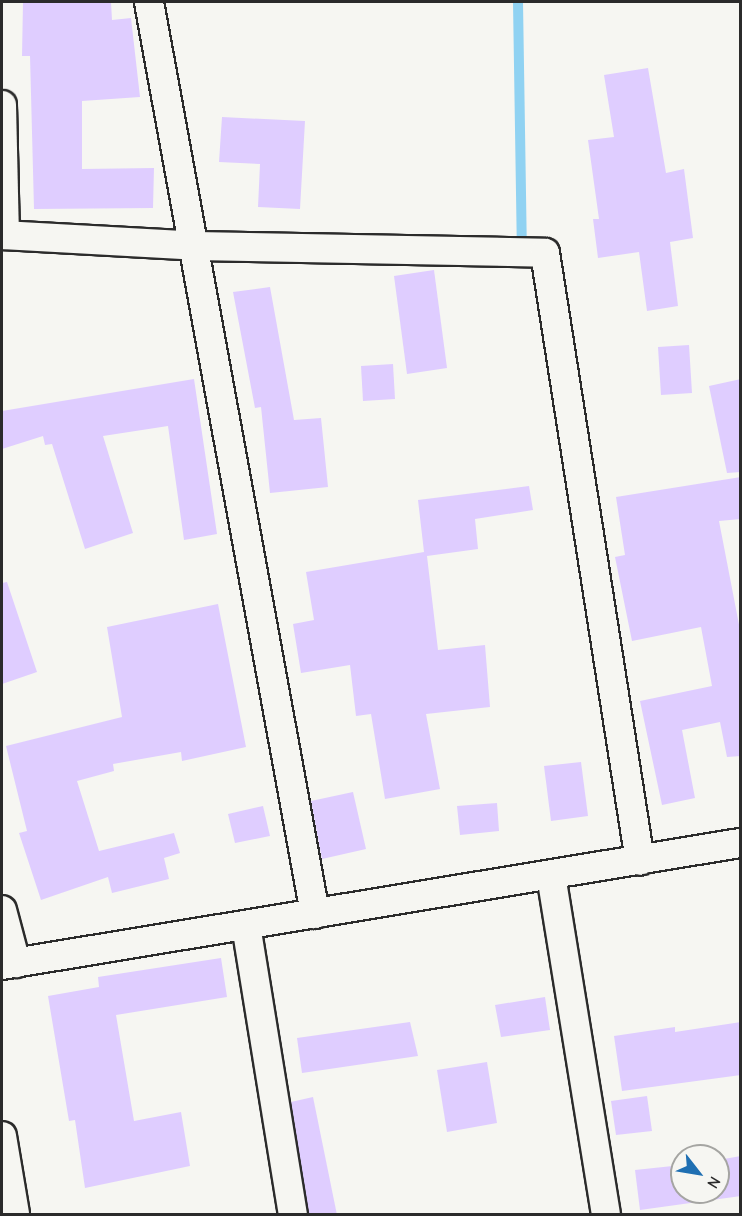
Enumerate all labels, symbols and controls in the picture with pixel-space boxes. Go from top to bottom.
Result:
north arrow [670,1144,730,1204]
text: N [703,1173,724,1191]

